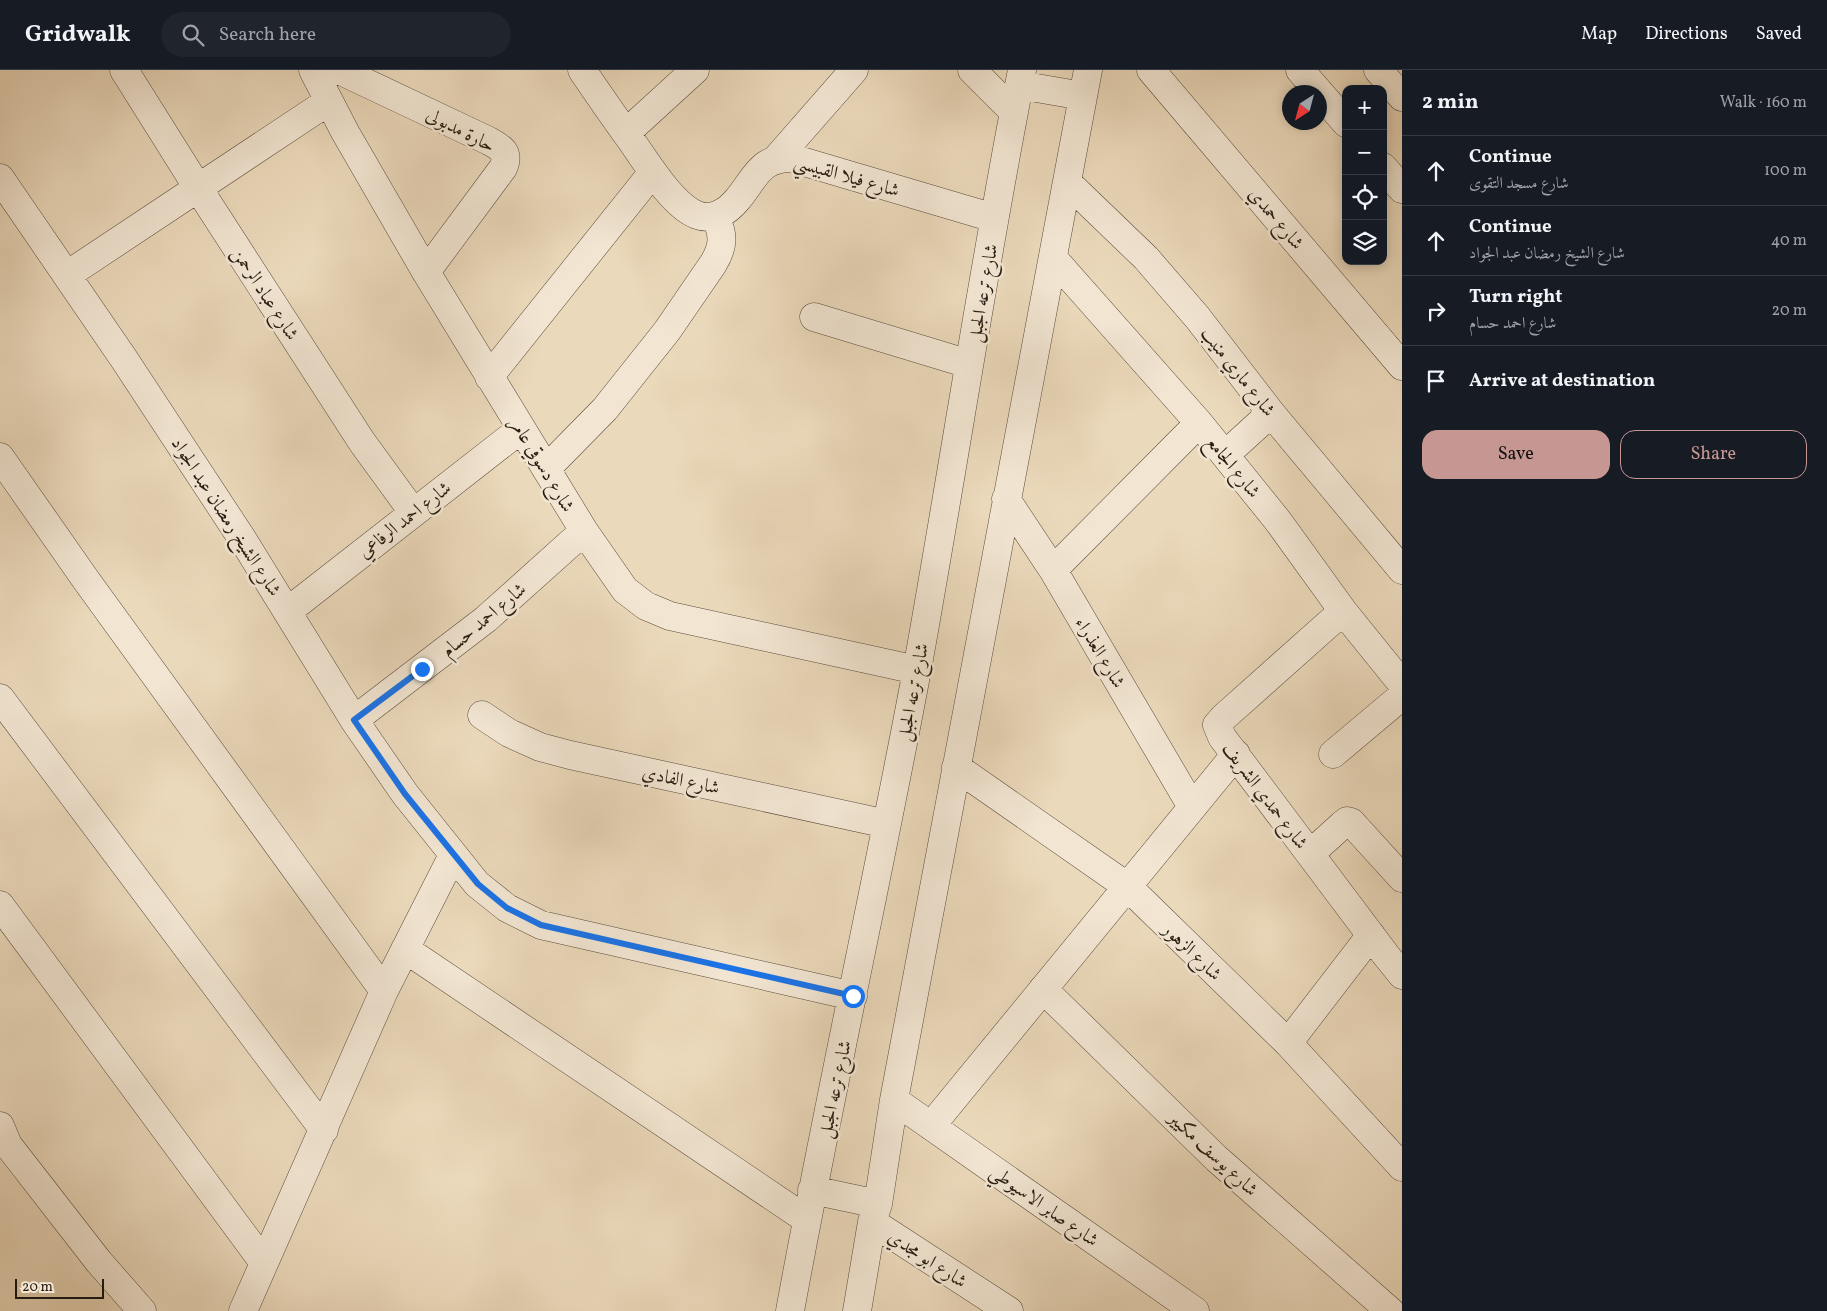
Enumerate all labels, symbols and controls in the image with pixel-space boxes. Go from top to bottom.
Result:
search box [161,12,511,57]
text: Gridwalk [25,18,131,52]
icon: search [179,21,207,49]
text: Search here [219,22,316,48]
text: Map [1581,22,1617,47]
text: Directions [1645,22,1728,47]
text: Saved [1756,22,1802,47]
north arrow [1282,85,1327,130]
map controls [1342,85,1387,265]
button: + [1342,85,1387,130]
text: 2 min [1422,88,1479,117]
text: Walk · 160 m [1720,92,1807,114]
street label: حارة مدبولى [421,102,499,159]
button: − [1342,130,1387,175]
text: Continue [1469,144,1552,170]
street label: شارع فيلا القبيسي [790,149,902,207]
icon: ahead [1422,157,1450,185]
text: 100 m [1764,160,1807,182]
text: شارع مسجد التقوى [1469,173,1569,195]
button: locate [1342,175,1387,220]
street label: شارع حمدي [1241,183,1309,257]
text: Continue [1469,214,1552,240]
button: layers [1342,220,1387,265]
icon: ahead [1422,227,1450,255]
text: 40 m [1771,230,1807,252]
street label: شارع عباد الرحمن [224,242,304,346]
street label: شارع ترعه الجبل [963,242,1006,345]
text: شارع الشيخ رمضان عبد الجواد [1469,243,1625,265]
text: Turn right [1469,284,1562,310]
icon: right [1422,297,1450,325]
text: 20 m [1772,300,1807,322]
text: شارع احمد حسام [1469,313,1556,335]
street label: شارع ماري منيب [1193,322,1281,423]
icon: arrive [1422,367,1450,395]
text: Arrive at destination [1469,368,1655,394]
street label: شارع دسوقي عامر [502,412,580,518]
street label: شارع الجامع [1197,430,1266,506]
button: Save [1422,430,1610,479]
button: Share [1620,430,1807,479]
street label: شارع الشيخ رمضان عبد الجواد [161,432,287,603]
street label: شارع احمد الرفاعي [353,476,458,566]
street label: شارع احمد حسام [436,577,534,665]
street label: شارع العذراء [1067,612,1131,694]
street label: شارع ترعه الجبل [892,641,937,744]
route end [411,658,434,681]
street label: شارع حمدي الشريف [1215,737,1313,856]
street label: شارع الفادي [639,760,722,803]
street label: شارع الزهور [1154,916,1227,988]
route start [842,985,865,1008]
street label: شارع ترعه الجبل [813,1038,860,1141]
street label: شارع يوسف مكيير [1160,1105,1263,1204]
street label: شارع صابر الاسيوطي [982,1159,1103,1257]
street label: شارع ابو مجدي [882,1224,972,1296]
scale bar [15,1276,104,1299]
text: 20 m [22,1278,53,1297]

